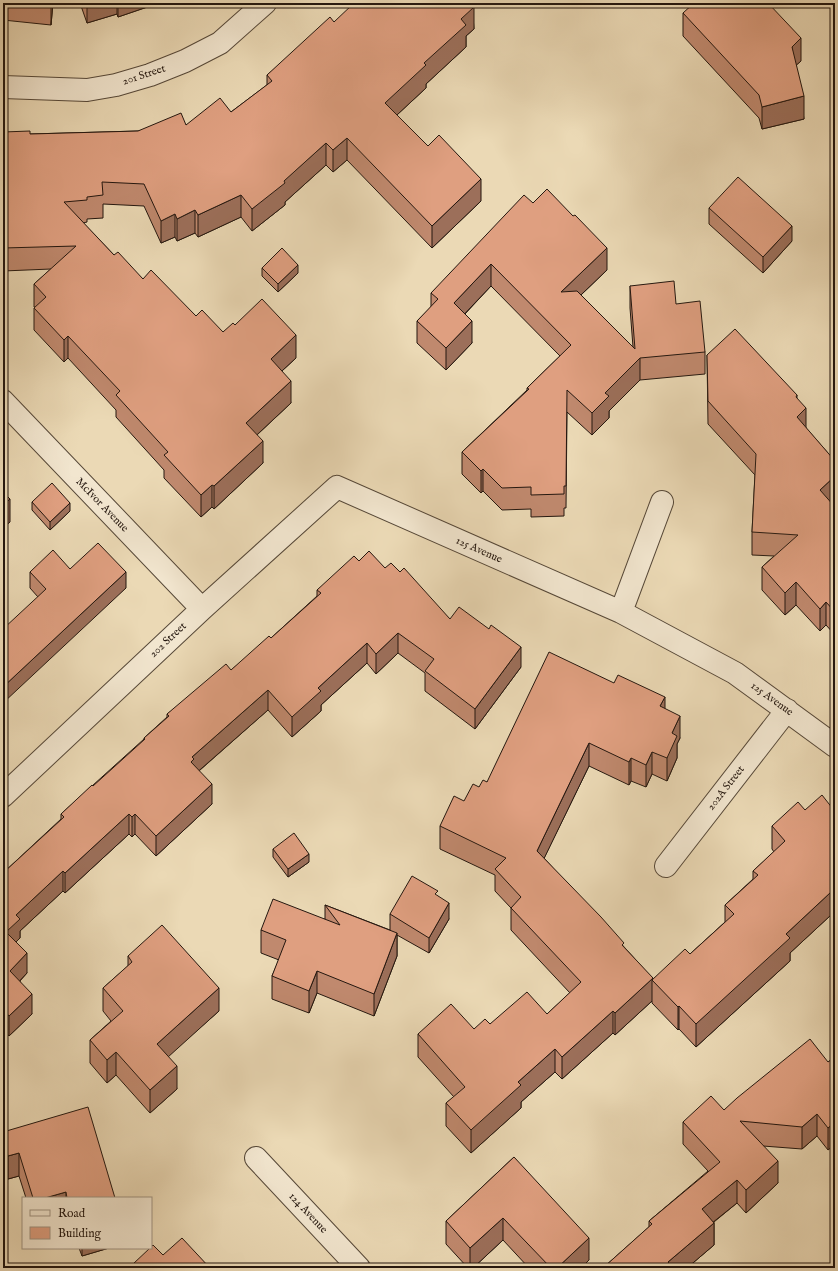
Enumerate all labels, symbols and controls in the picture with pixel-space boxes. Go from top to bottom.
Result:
street label: 201 Street [121,61,167,89]
street label: McIvor Avenue [73,475,131,535]
street label: 125 Avenue [454,534,504,566]
street label: 202 Street [147,619,190,661]
street label: 125 Avenue [748,679,796,719]
street label: 202A Street [704,763,748,813]
street label: 124 Avenue [286,1190,330,1236]
legend [22,1197,152,1249]
text: Road [58,1206,86,1221]
text: Building [58,1226,102,1241]

